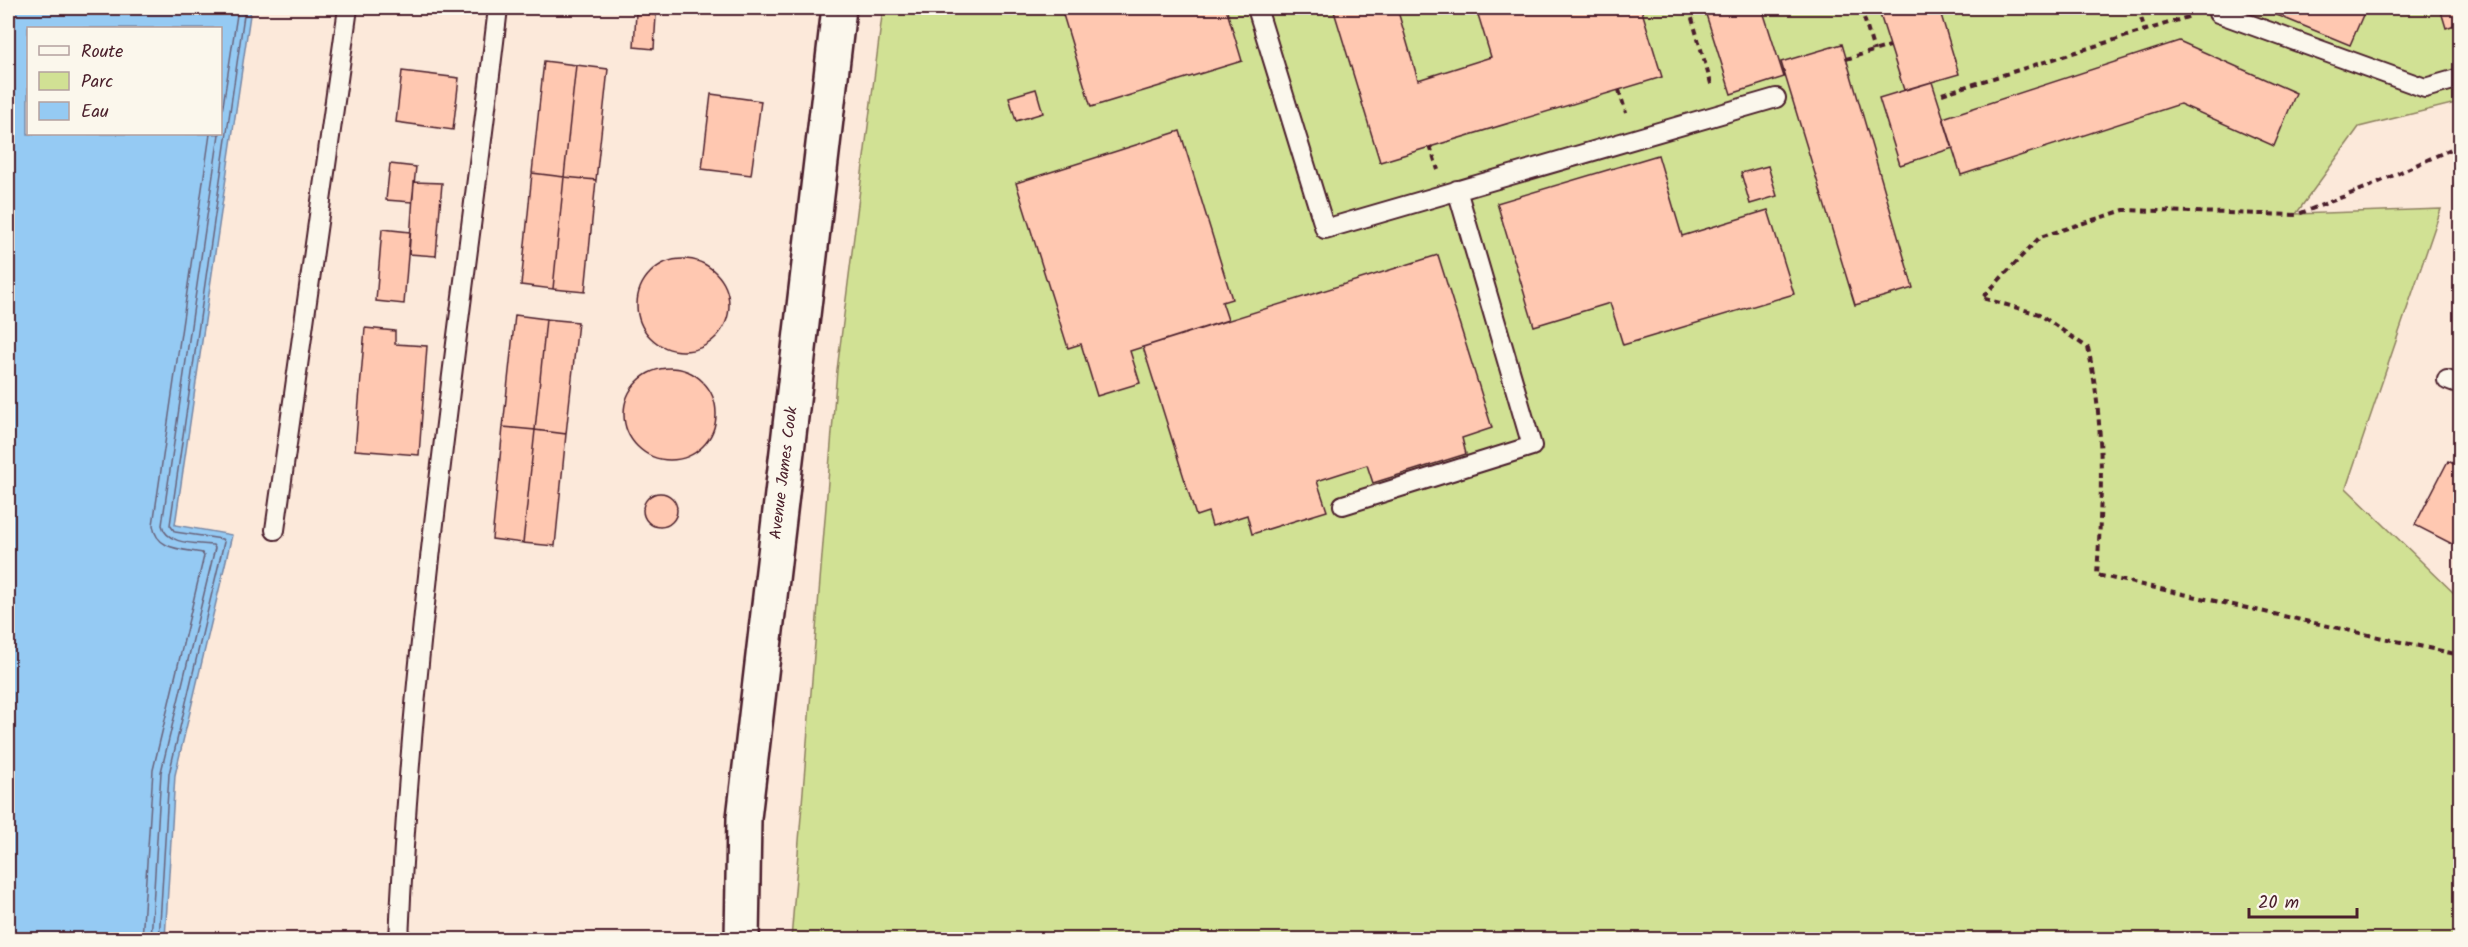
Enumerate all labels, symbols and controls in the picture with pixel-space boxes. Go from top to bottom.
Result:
legend [27,27,222,135]
text: Route [81,38,123,67]
text: Parc [81,68,113,97]
text: Eau [81,98,109,127]
street label: Avenue James Cook [763,405,805,541]
scale bar [2249,881,2357,919]
text: 20 m [2258,889,2299,918]

